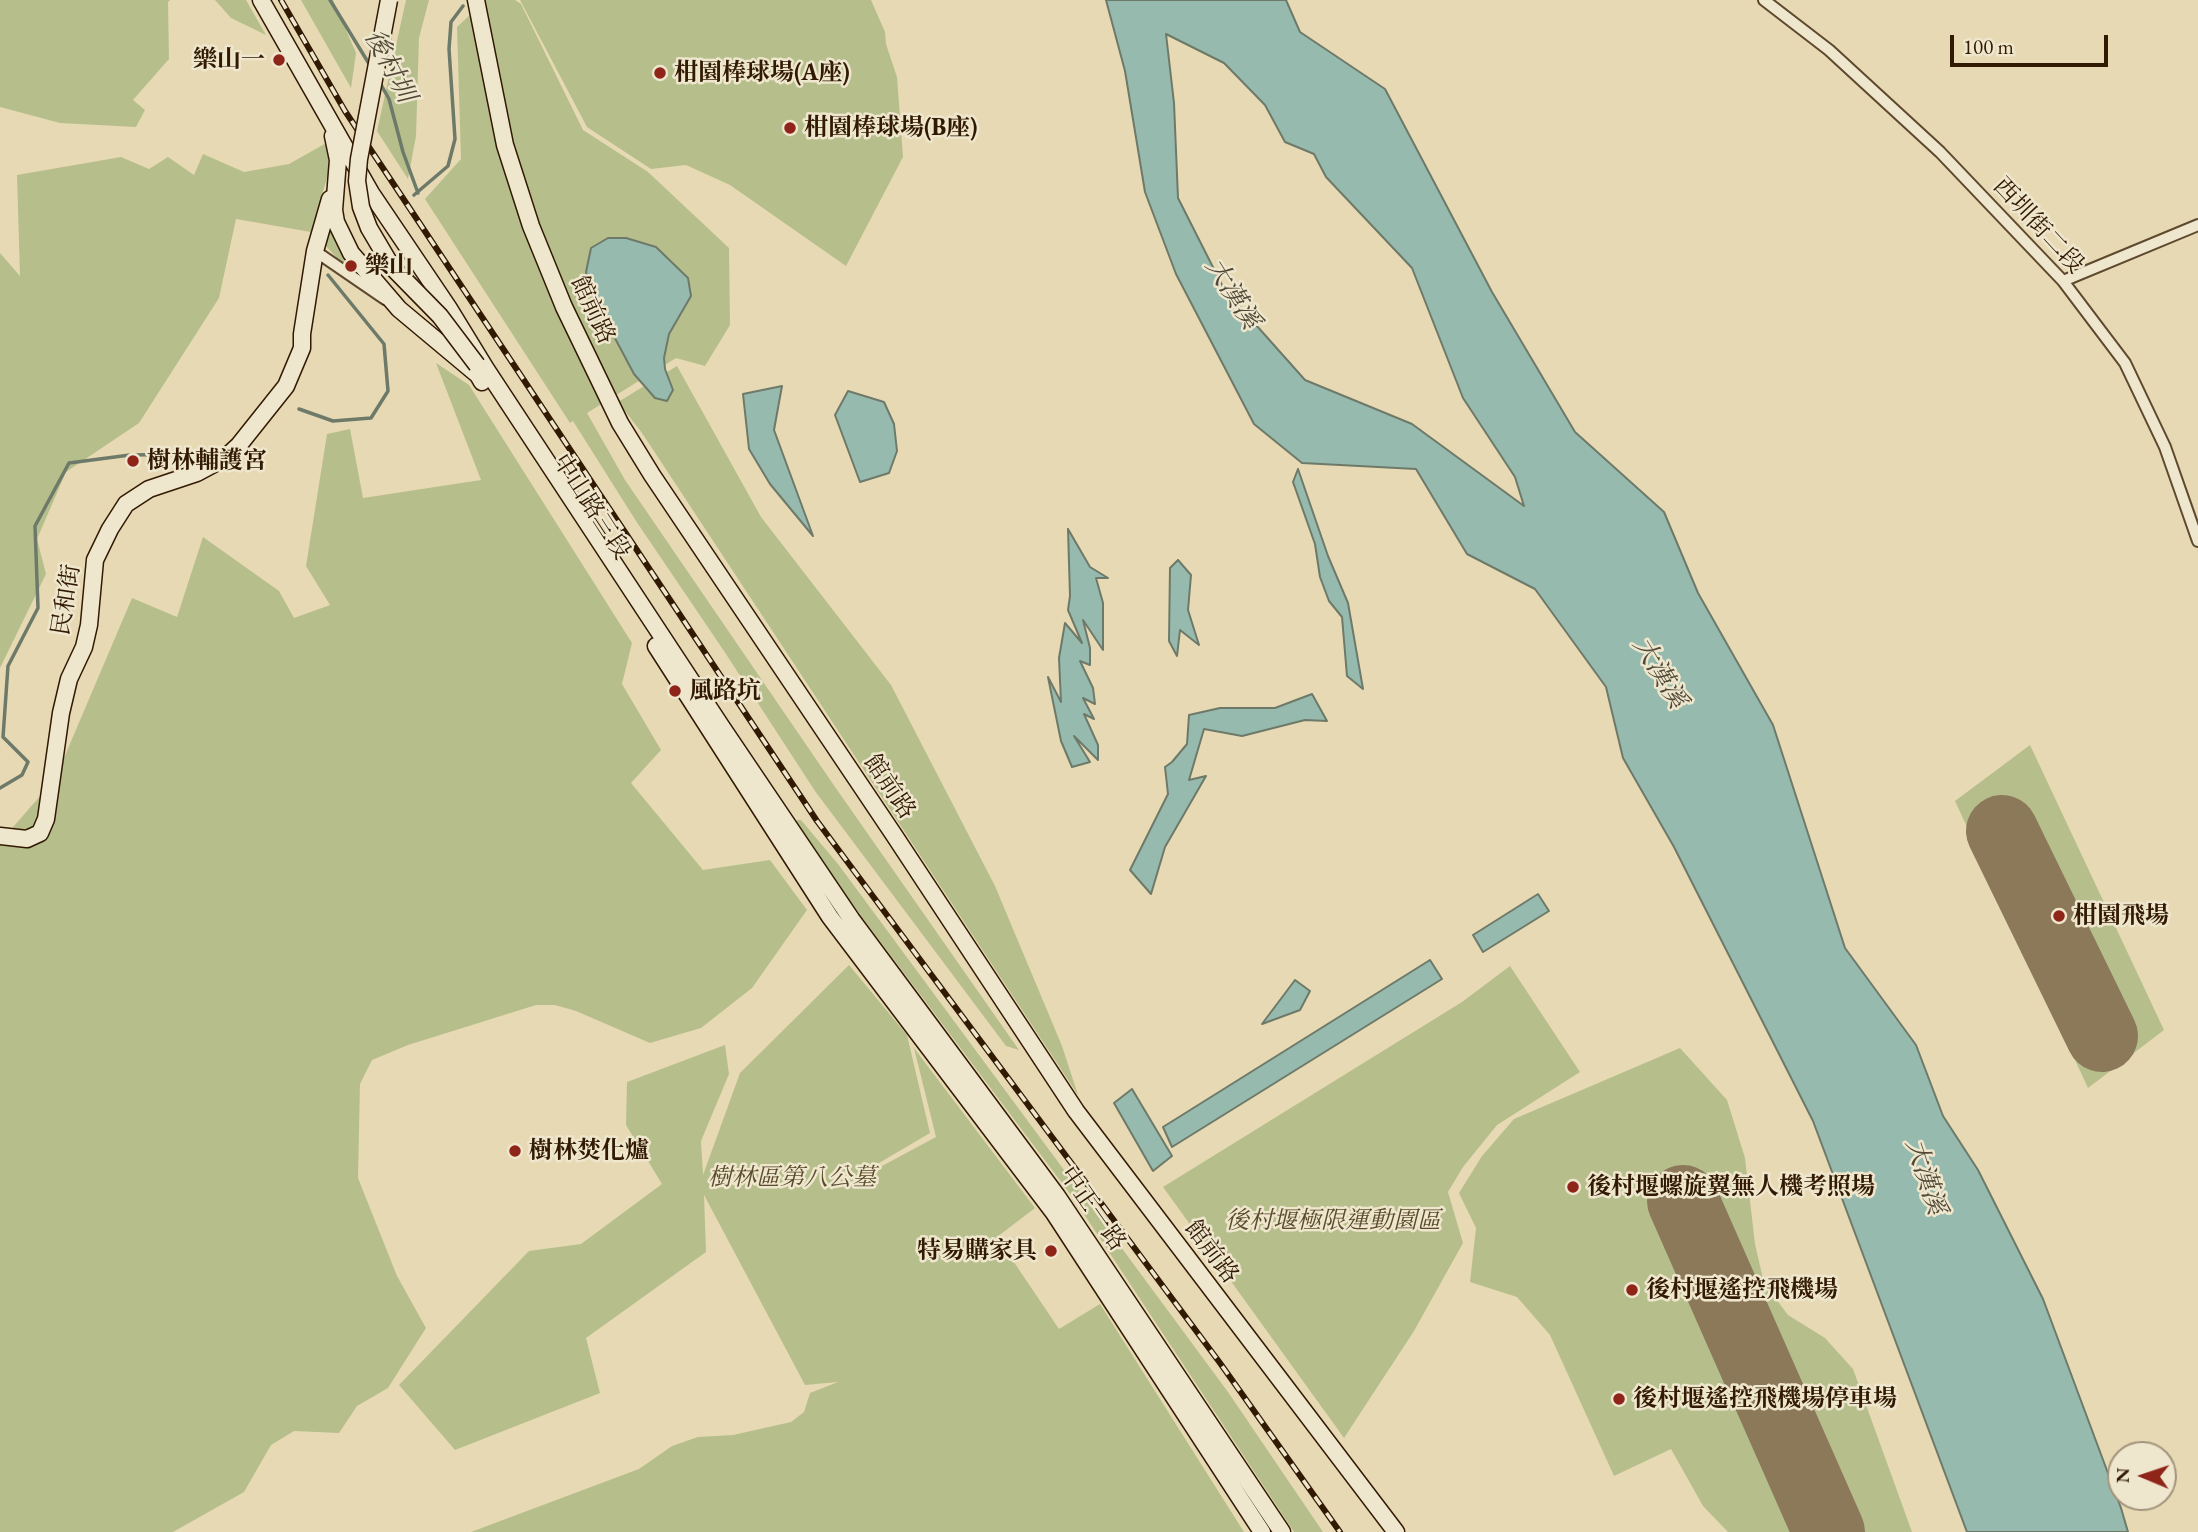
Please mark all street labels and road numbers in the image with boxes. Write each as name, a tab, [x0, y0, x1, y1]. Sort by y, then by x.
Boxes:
street label: 西圳街二段	[1987, 172, 2089, 280]
street label: 館前路	[564, 271, 620, 349]
street label: 中山路三段	[546, 449, 636, 565]
street label: 民和街	[47, 562, 87, 638]
street label: 館前路	[857, 749, 921, 825]
street label: 中正一路	[1053, 1161, 1131, 1257]
street label: 館前路	[1178, 1215, 1244, 1289]

